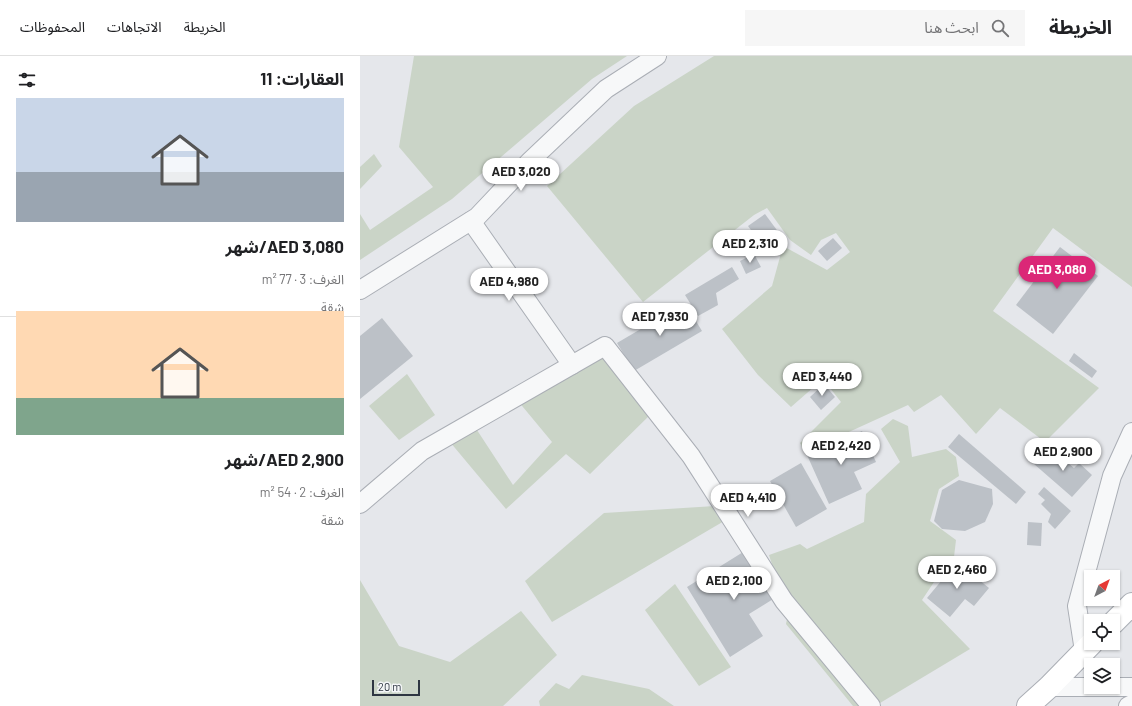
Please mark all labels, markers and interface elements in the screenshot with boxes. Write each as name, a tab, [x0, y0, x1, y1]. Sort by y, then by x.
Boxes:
search box	[745, 10, 1025, 46]
text: الخريطة	[1049, 15, 1112, 38]
icon: search	[989, 17, 1011, 39]
text: المحفوظات	[20, 18, 85, 35]
text: الاتجاهات	[107, 18, 162, 35]
text: الخريطة	[184, 18, 226, 35]
text: ابحث هنا	[924, 18, 979, 36]
text: العقارات: 11	[260, 68, 344, 88]
icon: filters	[16, 69, 38, 91]
icon: home	[144, 124, 216, 196]
pin: AED 3,020	[475, 158, 567, 192]
text: AED 3,020	[491, 163, 551, 179]
pin: AED 2,310	[704, 230, 796, 264]
text: AED 2,310	[722, 235, 778, 251]
text: AED 3,080/شهر	[225, 236, 344, 256]
pin: AED 3,080	[1011, 256, 1103, 290]
text: AED 3,080	[1028, 261, 1086, 277]
pin: AED 4,980	[463, 268, 555, 302]
text: الغرف: 3 · 77 m²	[262, 271, 344, 287]
text: AED 4,980	[479, 273, 539, 289]
text: شقة	[321, 299, 344, 315]
pin: AED 7,930	[614, 303, 706, 337]
text: AED 7,930	[631, 308, 689, 324]
icon: home	[144, 337, 216, 409]
pin: AED 3,440	[776, 363, 868, 397]
text: AED 3,440	[792, 368, 852, 384]
pin: AED 2,420	[795, 432, 887, 466]
text: AED 2,420	[811, 437, 871, 453]
pin: AED 2,900	[1017, 438, 1109, 472]
text: AED 2,900	[1033, 443, 1093, 459]
text: AED 2,900/شهر	[225, 449, 344, 469]
text: الغرف: 2 · 54 m²	[260, 484, 344, 500]
pin: AED 4,410	[702, 484, 794, 518]
text: AED 4,410	[720, 489, 776, 505]
text: شقة	[321, 512, 344, 528]
pin: AED 2,460	[911, 556, 1003, 590]
text: AED 2,460	[927, 561, 987, 577]
pin: AED 2,100	[688, 567, 780, 601]
north arrow	[1084, 570, 1120, 606]
map controls	[1084, 570, 1120, 694]
text: AED 2,100	[705, 572, 763, 588]
button: locate	[1084, 614, 1120, 650]
button: layers	[1084, 658, 1120, 694]
scale bar	[372, 678, 420, 697]
text: 20 m	[378, 680, 401, 693]

